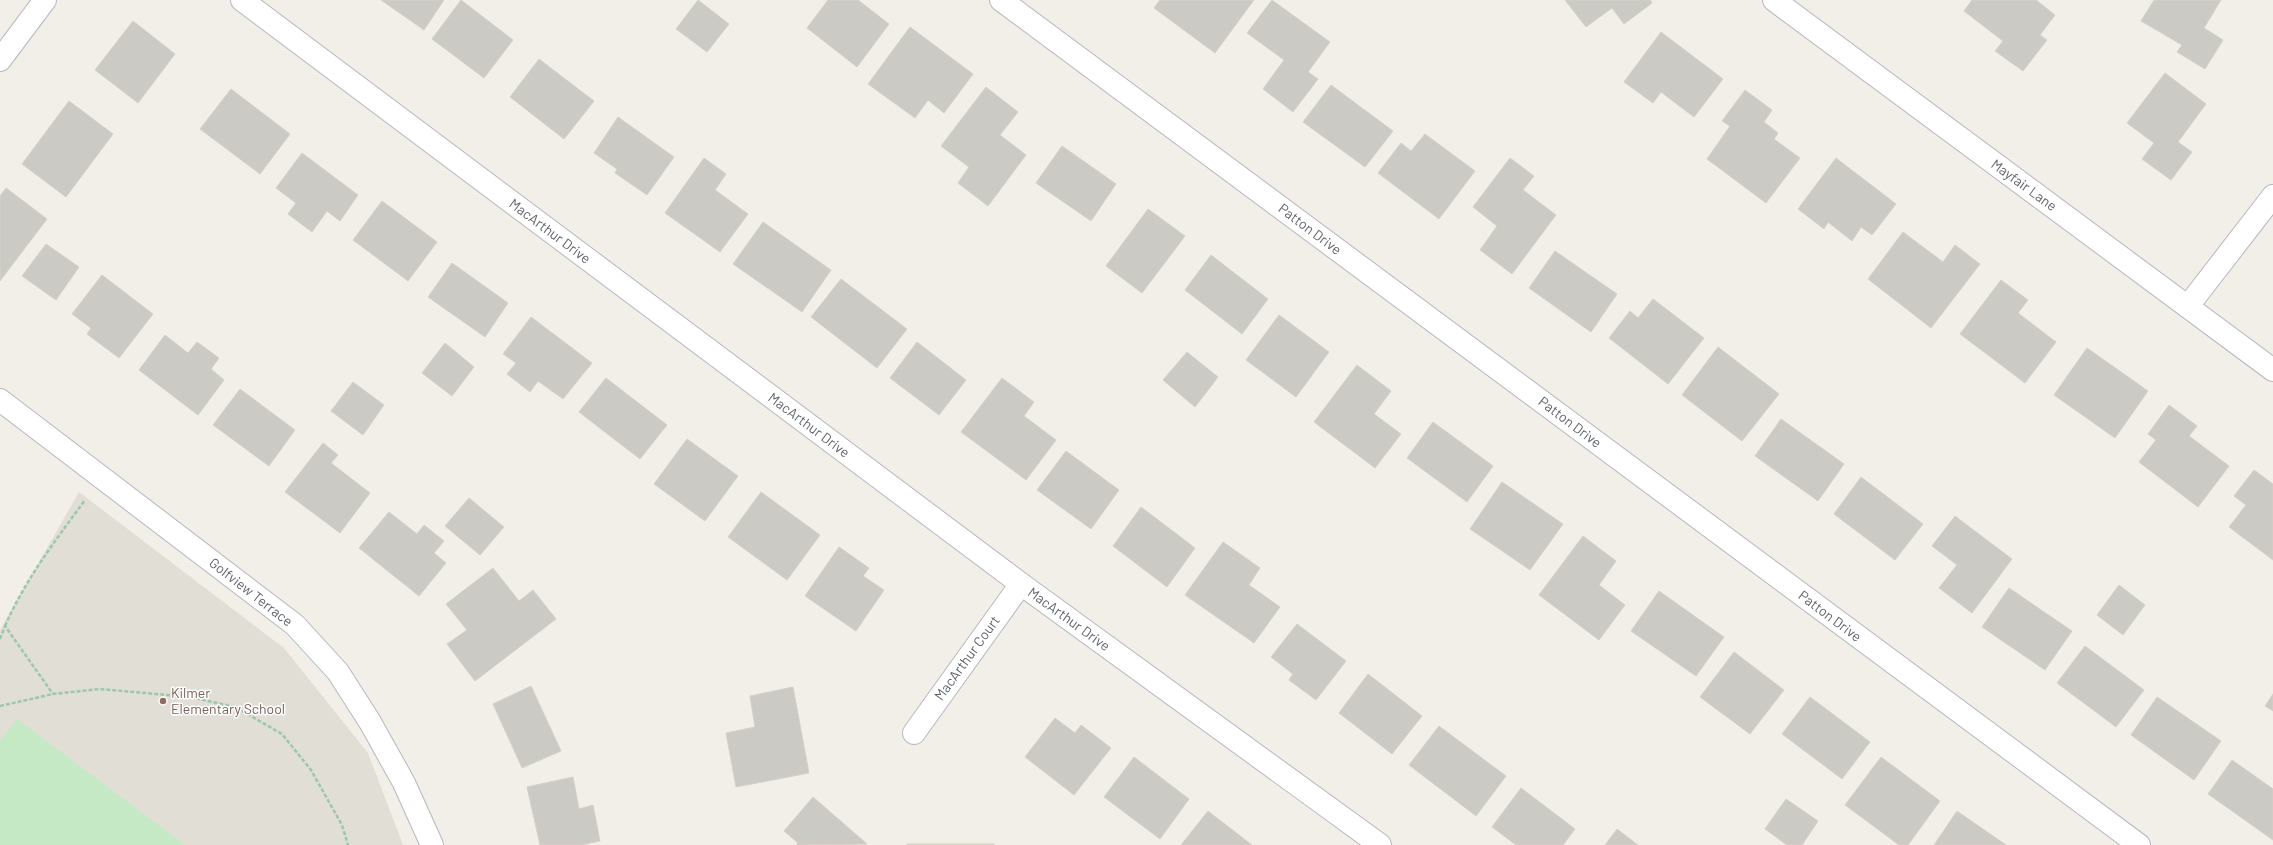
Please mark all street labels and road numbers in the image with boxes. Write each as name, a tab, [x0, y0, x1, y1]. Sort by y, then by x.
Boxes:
street label: Mayfair Lane	[1988, 155, 2060, 214]
street label: MacArthur Drive	[506, 194, 594, 267]
street label: Patton Drive	[1275, 199, 1345, 258]
street label: MacArthur Drive	[765, 388, 853, 461]
street label: Patton Drive	[1535, 392, 1605, 451]
street label: Golfview Terrace	[206, 554, 296, 629]
street label: MacArthur Drive	[1025, 583, 1114, 654]
street label: Patton Drive	[1795, 586, 1865, 645]
street label: MacArthur Court	[930, 612, 1003, 703]

